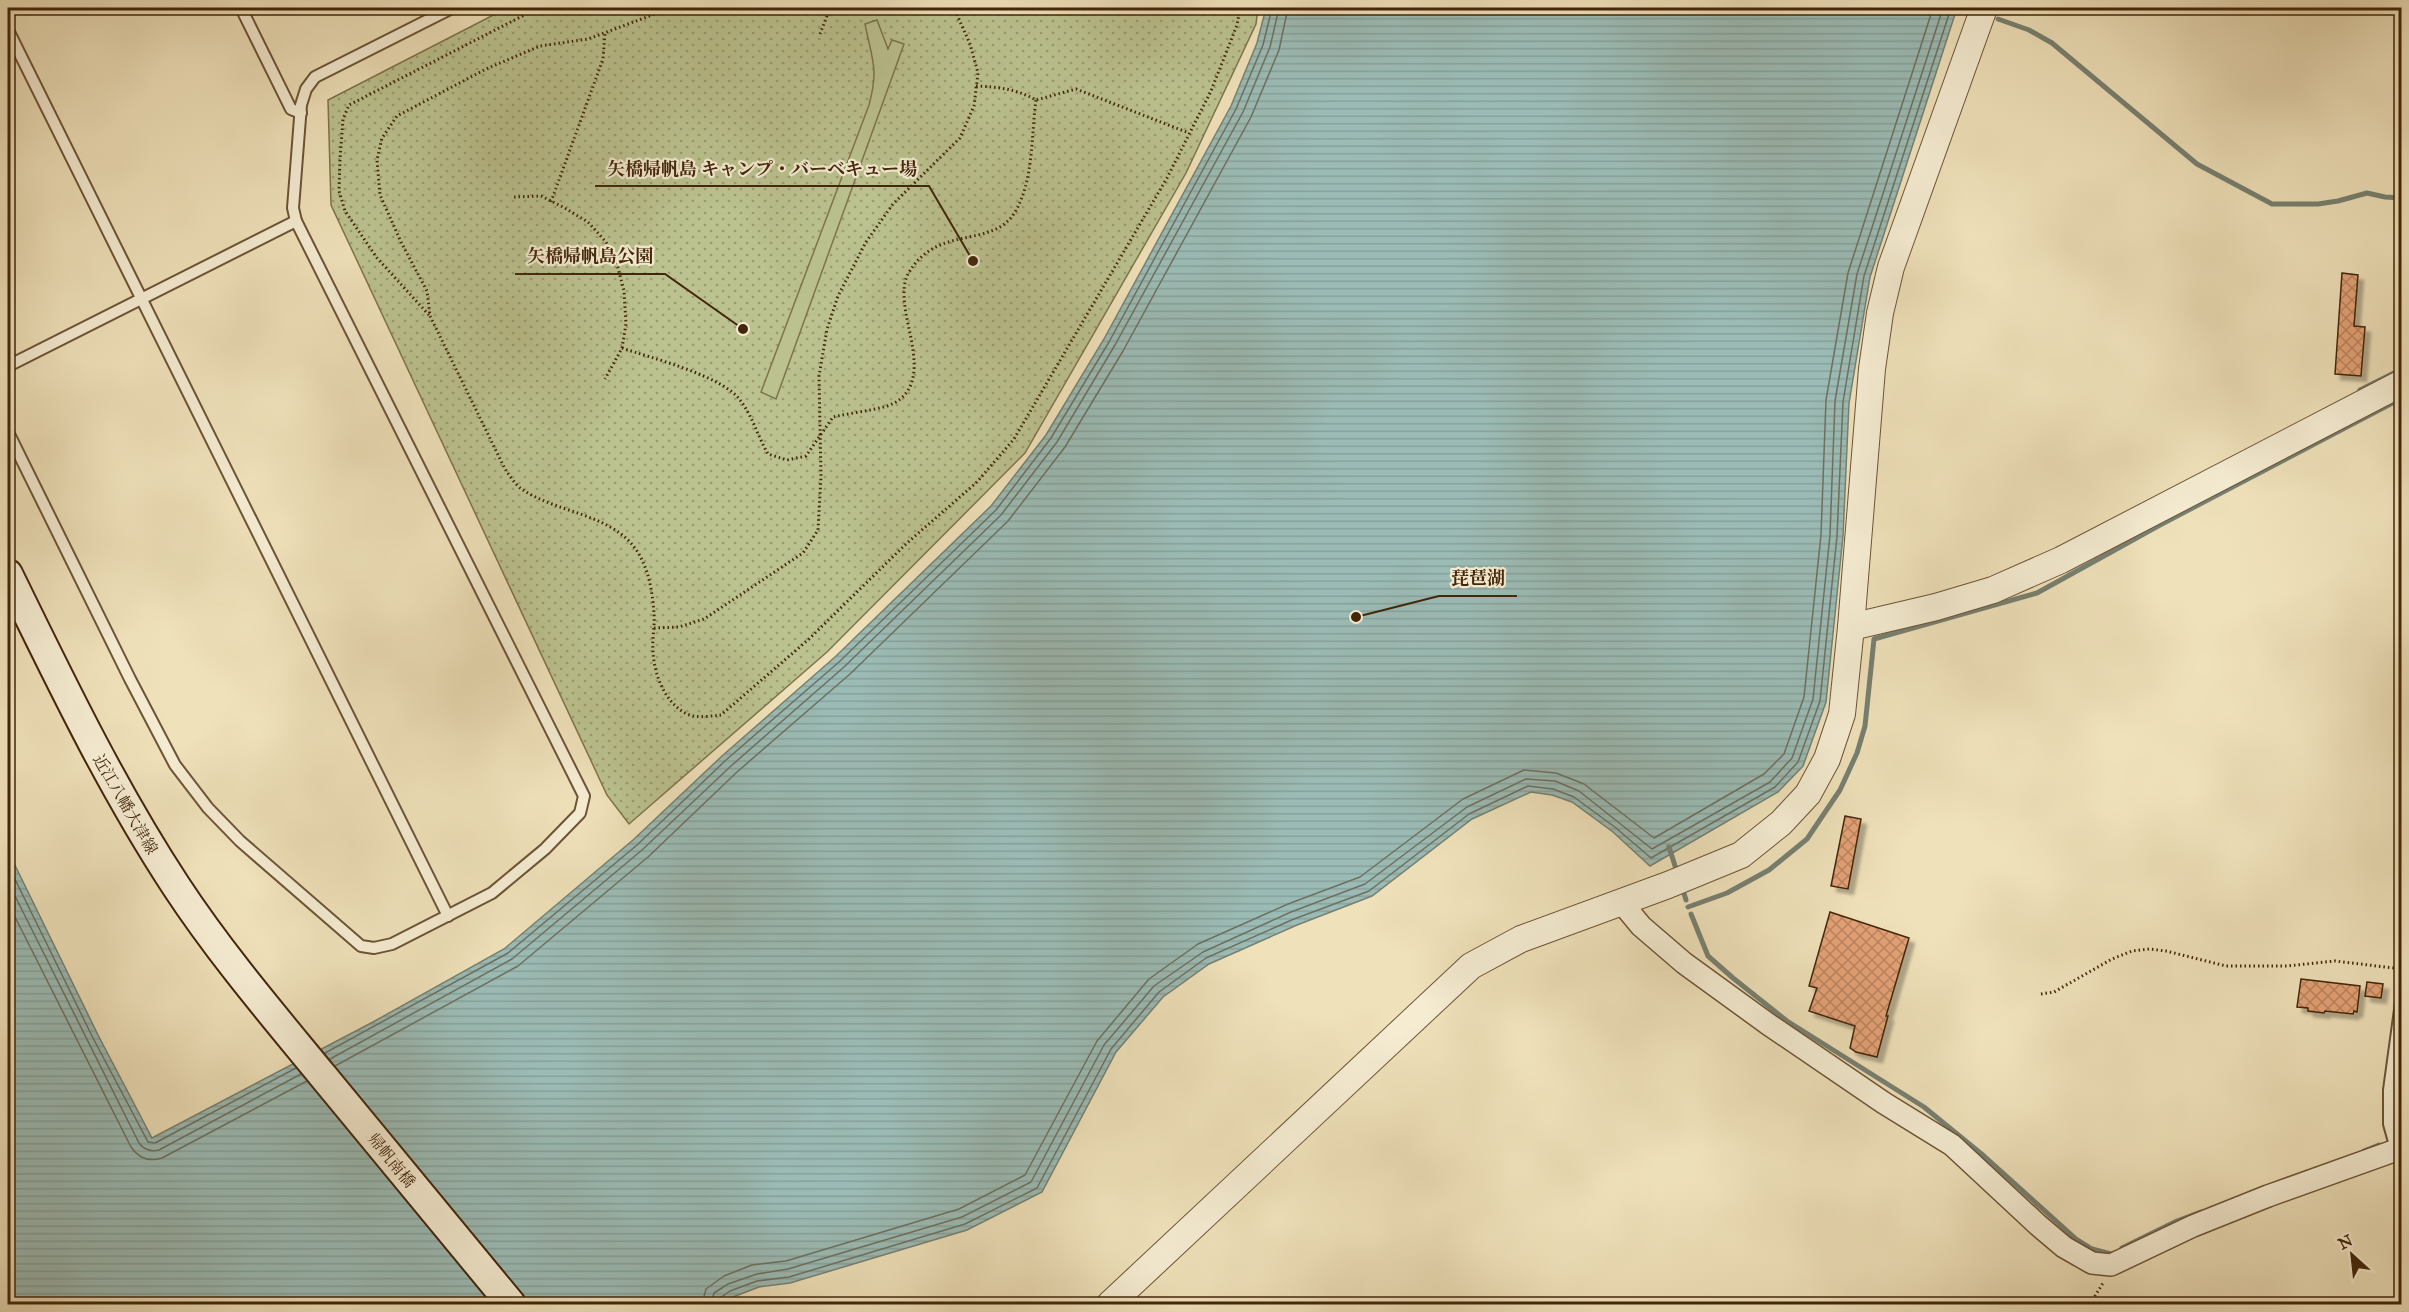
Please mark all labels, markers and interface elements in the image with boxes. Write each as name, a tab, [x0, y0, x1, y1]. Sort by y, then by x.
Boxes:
callout: 矢橋帰帆島 キャンプ・バーベキュー場	[595, 150, 929, 186]
text: 矢橋帰帆島 キャンプ・バーベキュー場	[607, 158, 917, 180]
callout: 矢橋帰帆島公園	[515, 238, 665, 274]
text: 矢橋帰帆島公園	[527, 245, 653, 267]
callout: 琵琶湖	[1439, 560, 1517, 596]
text: 琵琶湖	[1451, 567, 1505, 589]
street label: 近江八幡大津線	[89, 751, 162, 858]
street label: 帰帆南橋	[364, 1129, 419, 1191]
north arrow	[2322, 1225, 2382, 1285]
text: N	[2335, 1230, 2356, 1254]

